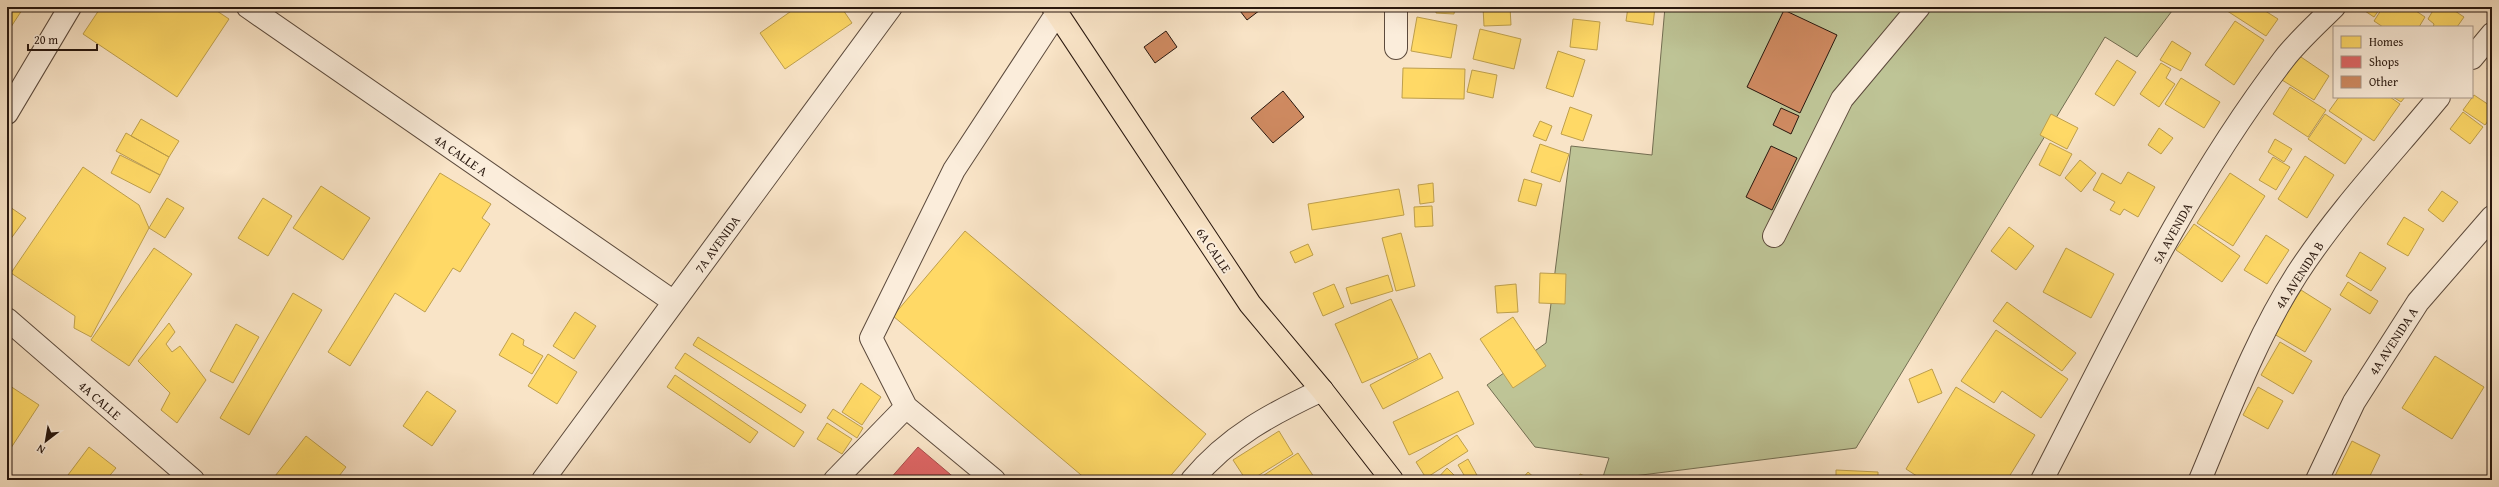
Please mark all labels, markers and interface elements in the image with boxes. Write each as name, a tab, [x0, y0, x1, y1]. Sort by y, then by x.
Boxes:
scale bar	[28, 26, 97, 52]
legend	[2333, 26, 2473, 98]
text: 20 m	[34, 31, 58, 48]
text: Homes	[2369, 33, 2404, 50]
text: Shops	[2369, 53, 2399, 70]
text: Other	[2369, 73, 2398, 90]
street label: 4A CALLE A	[430, 130, 491, 181]
street label: 5A AVENIDA	[2148, 199, 2197, 267]
street label: 7A AVENIDA	[690, 212, 745, 277]
street label: 6A CALLE	[1191, 224, 1236, 277]
street label: 4A AVENIDA B	[2270, 238, 2328, 313]
street label: 4A AVENIDA A	[2364, 303, 2423, 379]
street label: 4A CALLE	[74, 377, 125, 424]
north arrow	[26, 421, 66, 461]
text: N	[33, 440, 48, 458]

